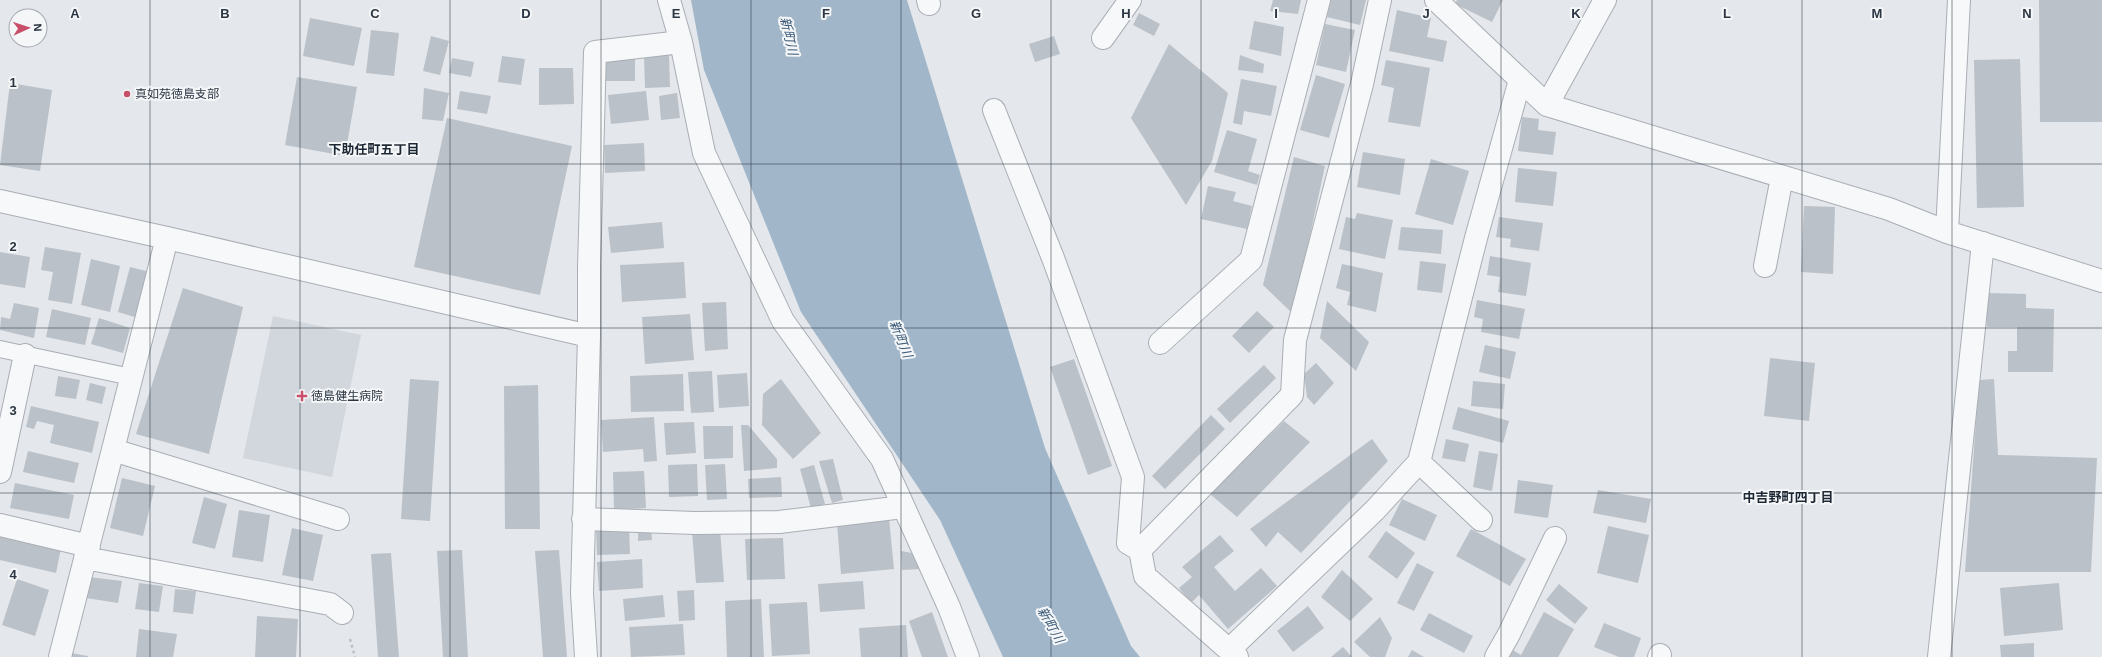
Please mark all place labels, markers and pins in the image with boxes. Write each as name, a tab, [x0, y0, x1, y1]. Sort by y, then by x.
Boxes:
place label: 真如苑徳島支部	[135, 87, 219, 101]
marker: 真如苑徳島支部	[122, 89, 132, 99]
place label: 徳島健生病院	[311, 389, 383, 403]
marker: 徳島健生病院	[296, 390, 308, 402]

